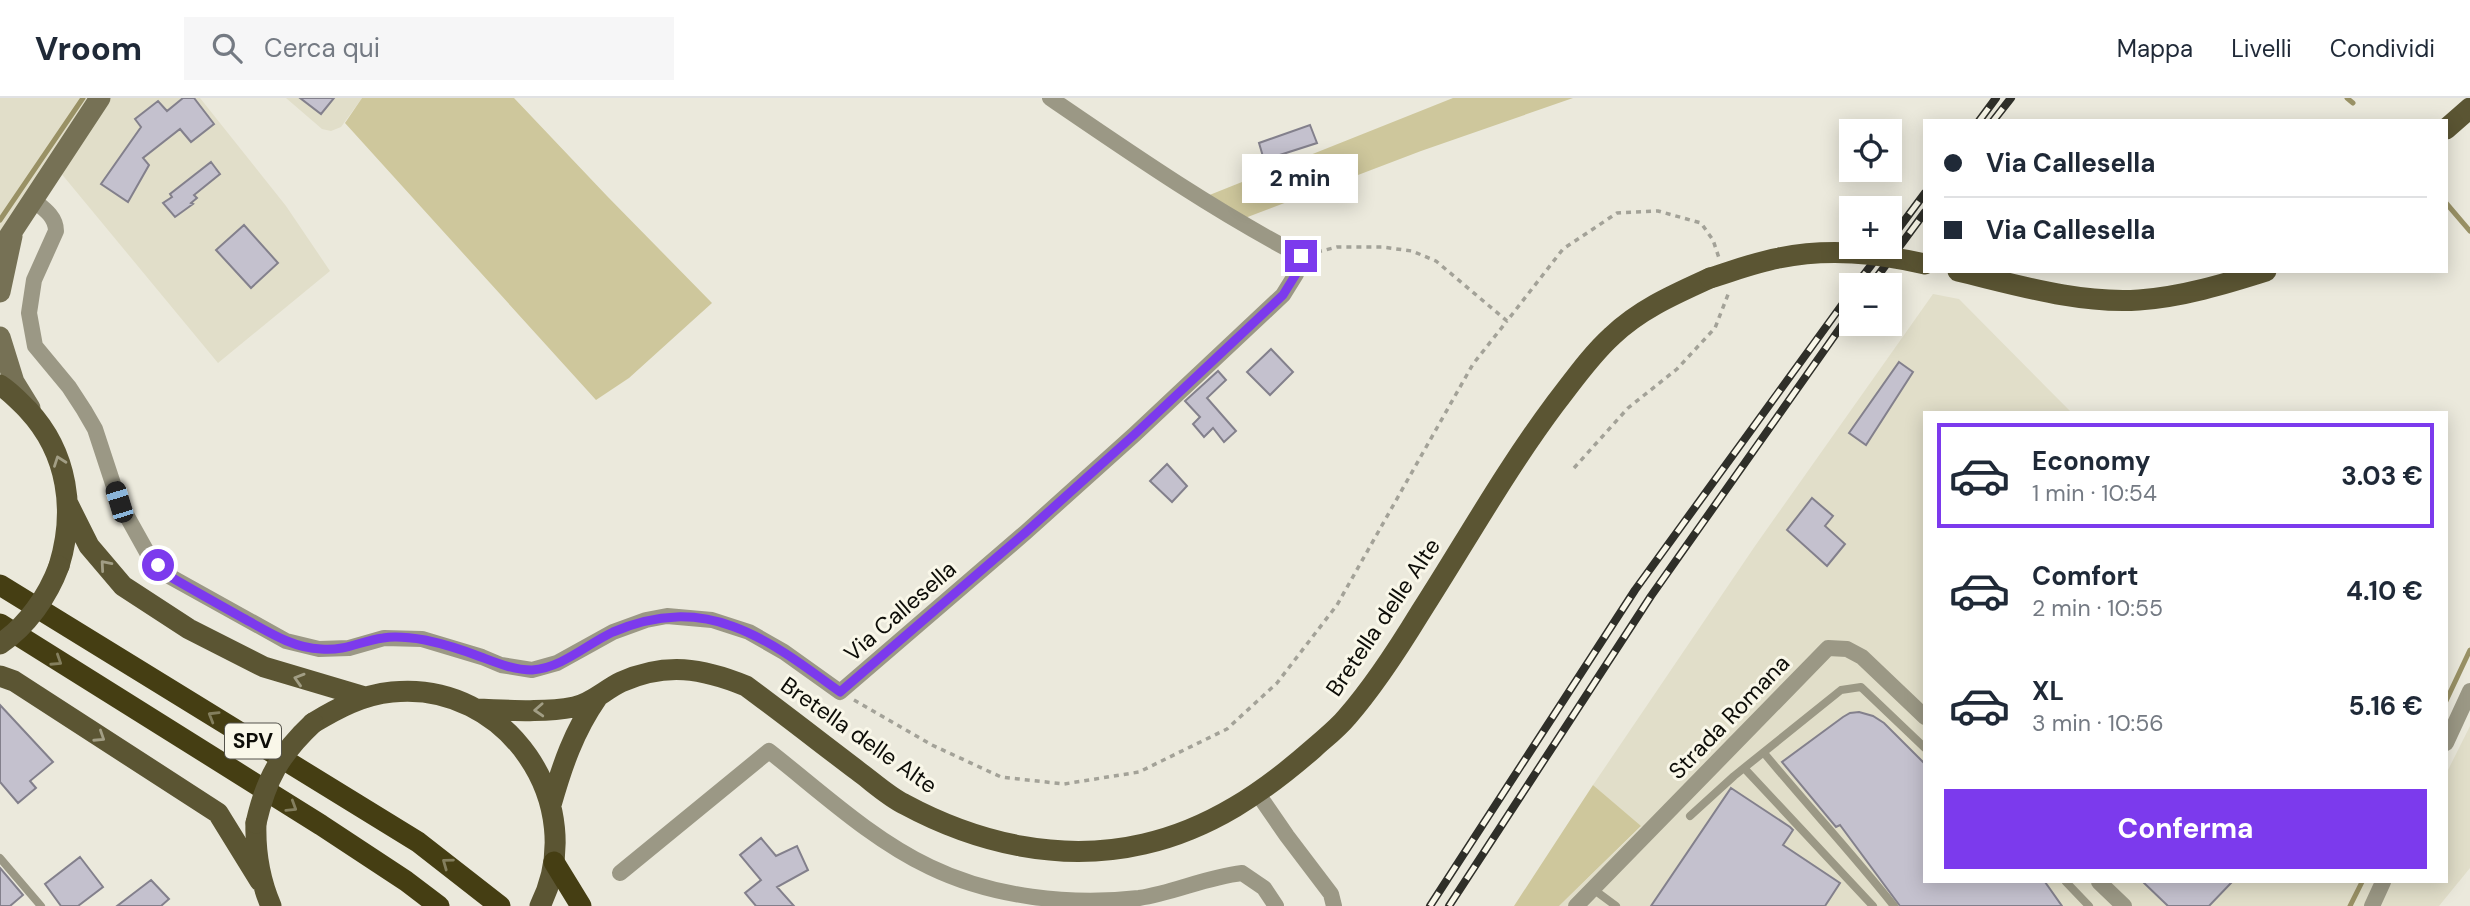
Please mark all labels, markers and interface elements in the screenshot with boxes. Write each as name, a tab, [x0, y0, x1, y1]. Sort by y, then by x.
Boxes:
search box	[184, 17, 674, 80]
text: Vroom	[35, 27, 142, 70]
icon: search	[208, 29, 246, 67]
text: Cerca qui	[264, 31, 380, 65]
text: Mappa	[2117, 33, 2193, 64]
text: Livelli	[2231, 33, 2292, 64]
text: Condividi	[2330, 33, 2435, 64]
map controls	[1839, 119, 1902, 336]
button: locate	[1839, 119, 1902, 182]
text: Via Callesella	[1986, 146, 2155, 180]
callout: 2 min	[1243, 155, 1359, 204]
text: 2 min	[1270, 163, 1330, 193]
button: +	[1839, 196, 1902, 259]
text: Via Callesella	[1986, 213, 2155, 247]
route end	[1285, 240, 1317, 272]
button: −	[1839, 273, 1902, 336]
icon: car	[1948, 444, 2011, 507]
text: Economy	[2032, 444, 2150, 478]
one-way arrow	[53, 455, 67, 467]
text: 3.03 €	[2341, 459, 2423, 493]
text: 1 min · 10:54	[2032, 478, 2157, 508]
car	[103, 479, 136, 525]
street label: Bretella delle Alte	[1319, 532, 1447, 702]
route start	[142, 549, 174, 581]
street label: Via Callesella	[838, 554, 962, 668]
icon: car	[1948, 559, 2011, 622]
text: Comfort	[2032, 559, 2138, 593]
one-way arrow	[101, 560, 113, 573]
text: 4.10 €	[2346, 574, 2423, 608]
text: 2 min · 10:55	[2032, 593, 2163, 623]
street label: Strada Romana	[1662, 648, 1796, 786]
one-way arrow	[50, 652, 63, 665]
street label: Bretella delle Alte	[775, 670, 943, 800]
one-way arrow	[293, 672, 305, 687]
icon: car	[1948, 674, 2011, 737]
text: XL	[2032, 674, 2064, 708]
text: 5.16 €	[2349, 689, 2423, 723]
one-way arrow	[534, 702, 545, 717]
text: 3 min · 10:56	[2032, 708, 2164, 738]
one-way arrow	[207, 712, 220, 725]
road number: SPV	[225, 724, 281, 758]
one-way arrow	[92, 728, 105, 741]
button: Conferma	[1944, 789, 2427, 869]
one-way arrow	[284, 799, 297, 812]
one-way arrow	[442, 859, 455, 871]

